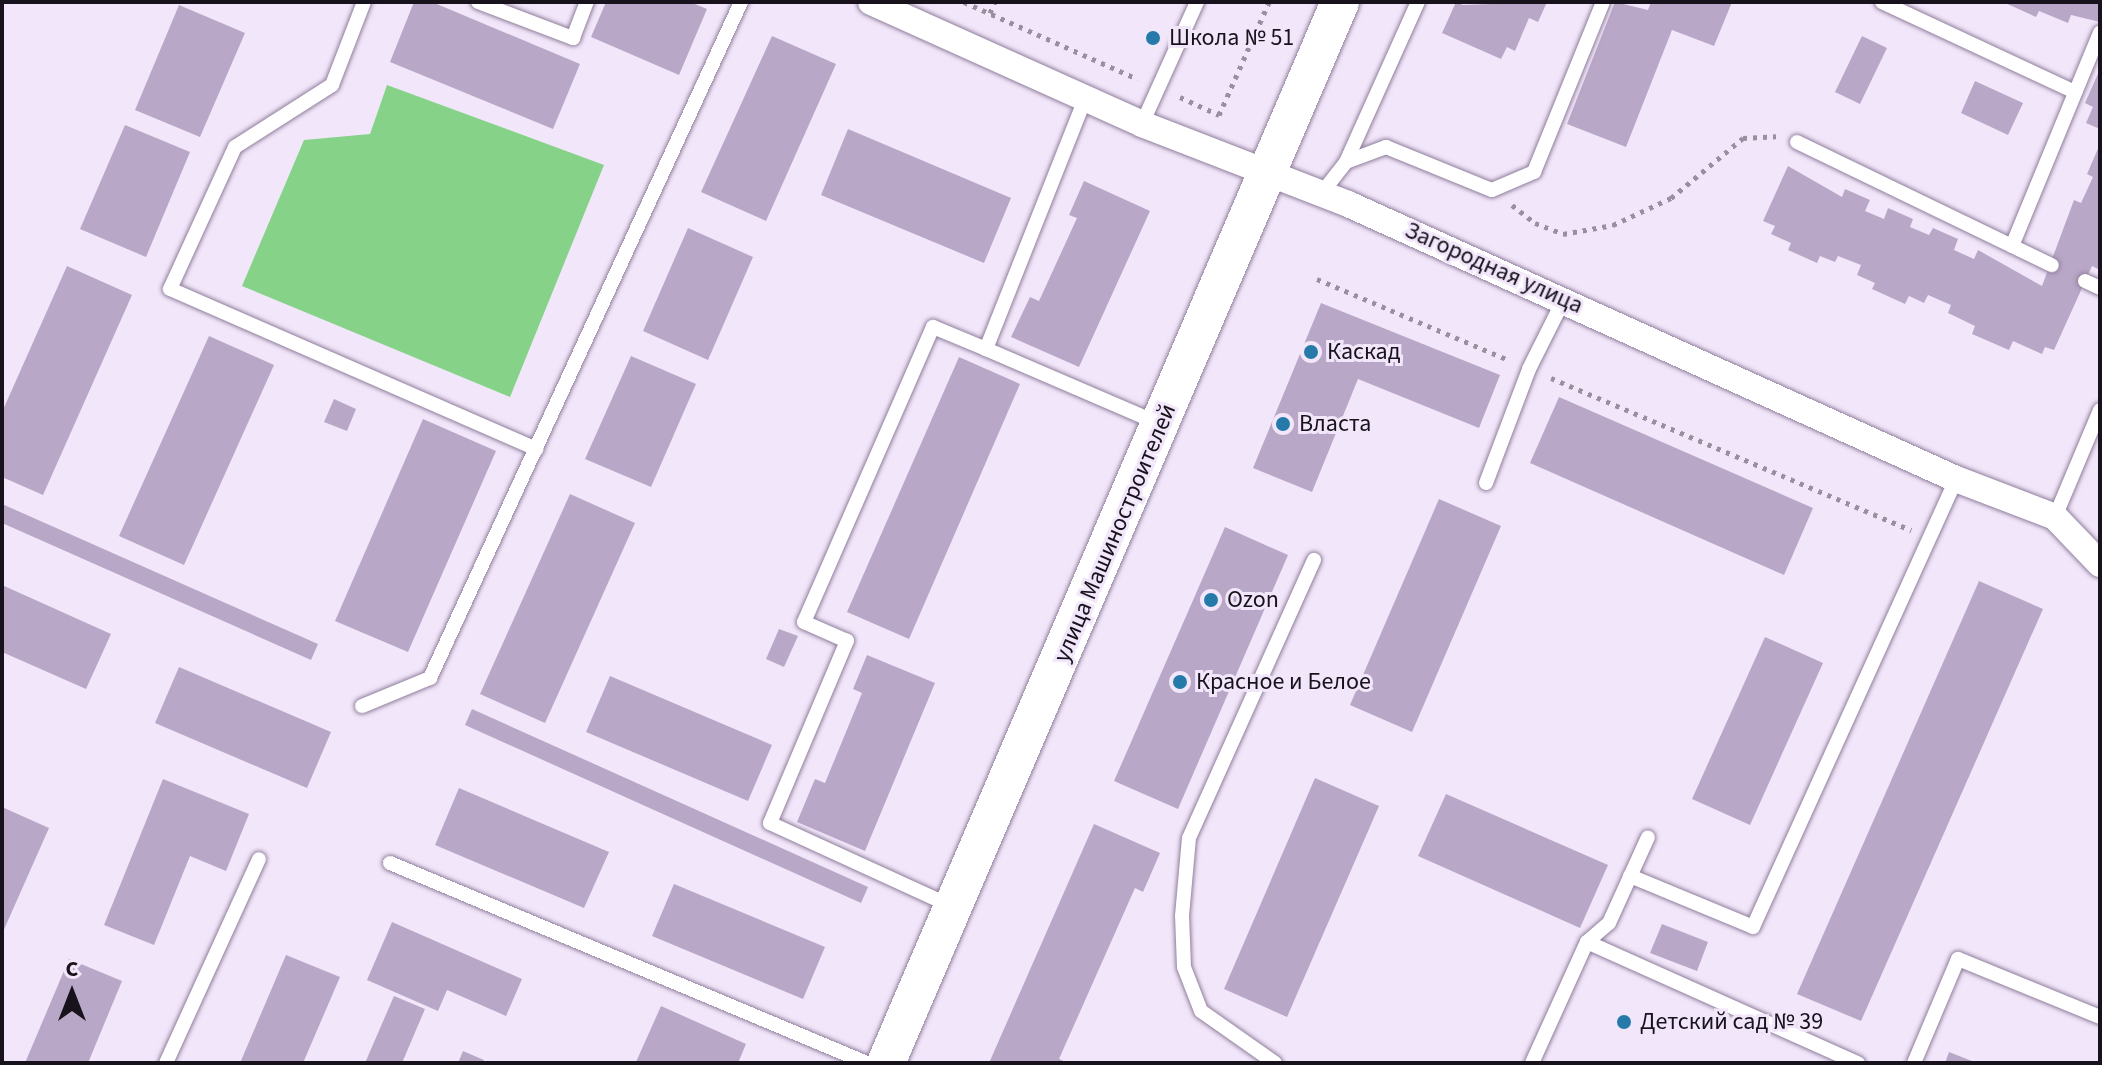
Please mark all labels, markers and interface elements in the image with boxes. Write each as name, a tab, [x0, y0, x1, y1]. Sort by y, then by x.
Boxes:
place label: Школа № 51	[1169, 24, 1294, 52]
marker: Школа № 51	[1144, 29, 1162, 47]
street label: Загородная улица	[1400, 216, 1588, 320]
place label: Каскад	[1327, 338, 1400, 366]
marker: Каскад	[1302, 343, 1320, 361]
street label: улица Машиностроителей	[1047, 400, 1183, 666]
place label: Власта	[1299, 410, 1371, 438]
marker: Власта	[1274, 415, 1292, 433]
place label: Ozon	[1227, 586, 1279, 614]
marker: Ozon	[1202, 591, 1220, 609]
place label: Красное и Белое	[1196, 668, 1371, 696]
marker: Красное и Белое	[1171, 673, 1189, 691]
north arrow	[32, 953, 112, 1033]
text: С	[66, 953, 78, 985]
place label: Детский сад № 39	[1640, 1008, 1823, 1036]
marker: Детский сад № 39	[1615, 1013, 1633, 1031]

